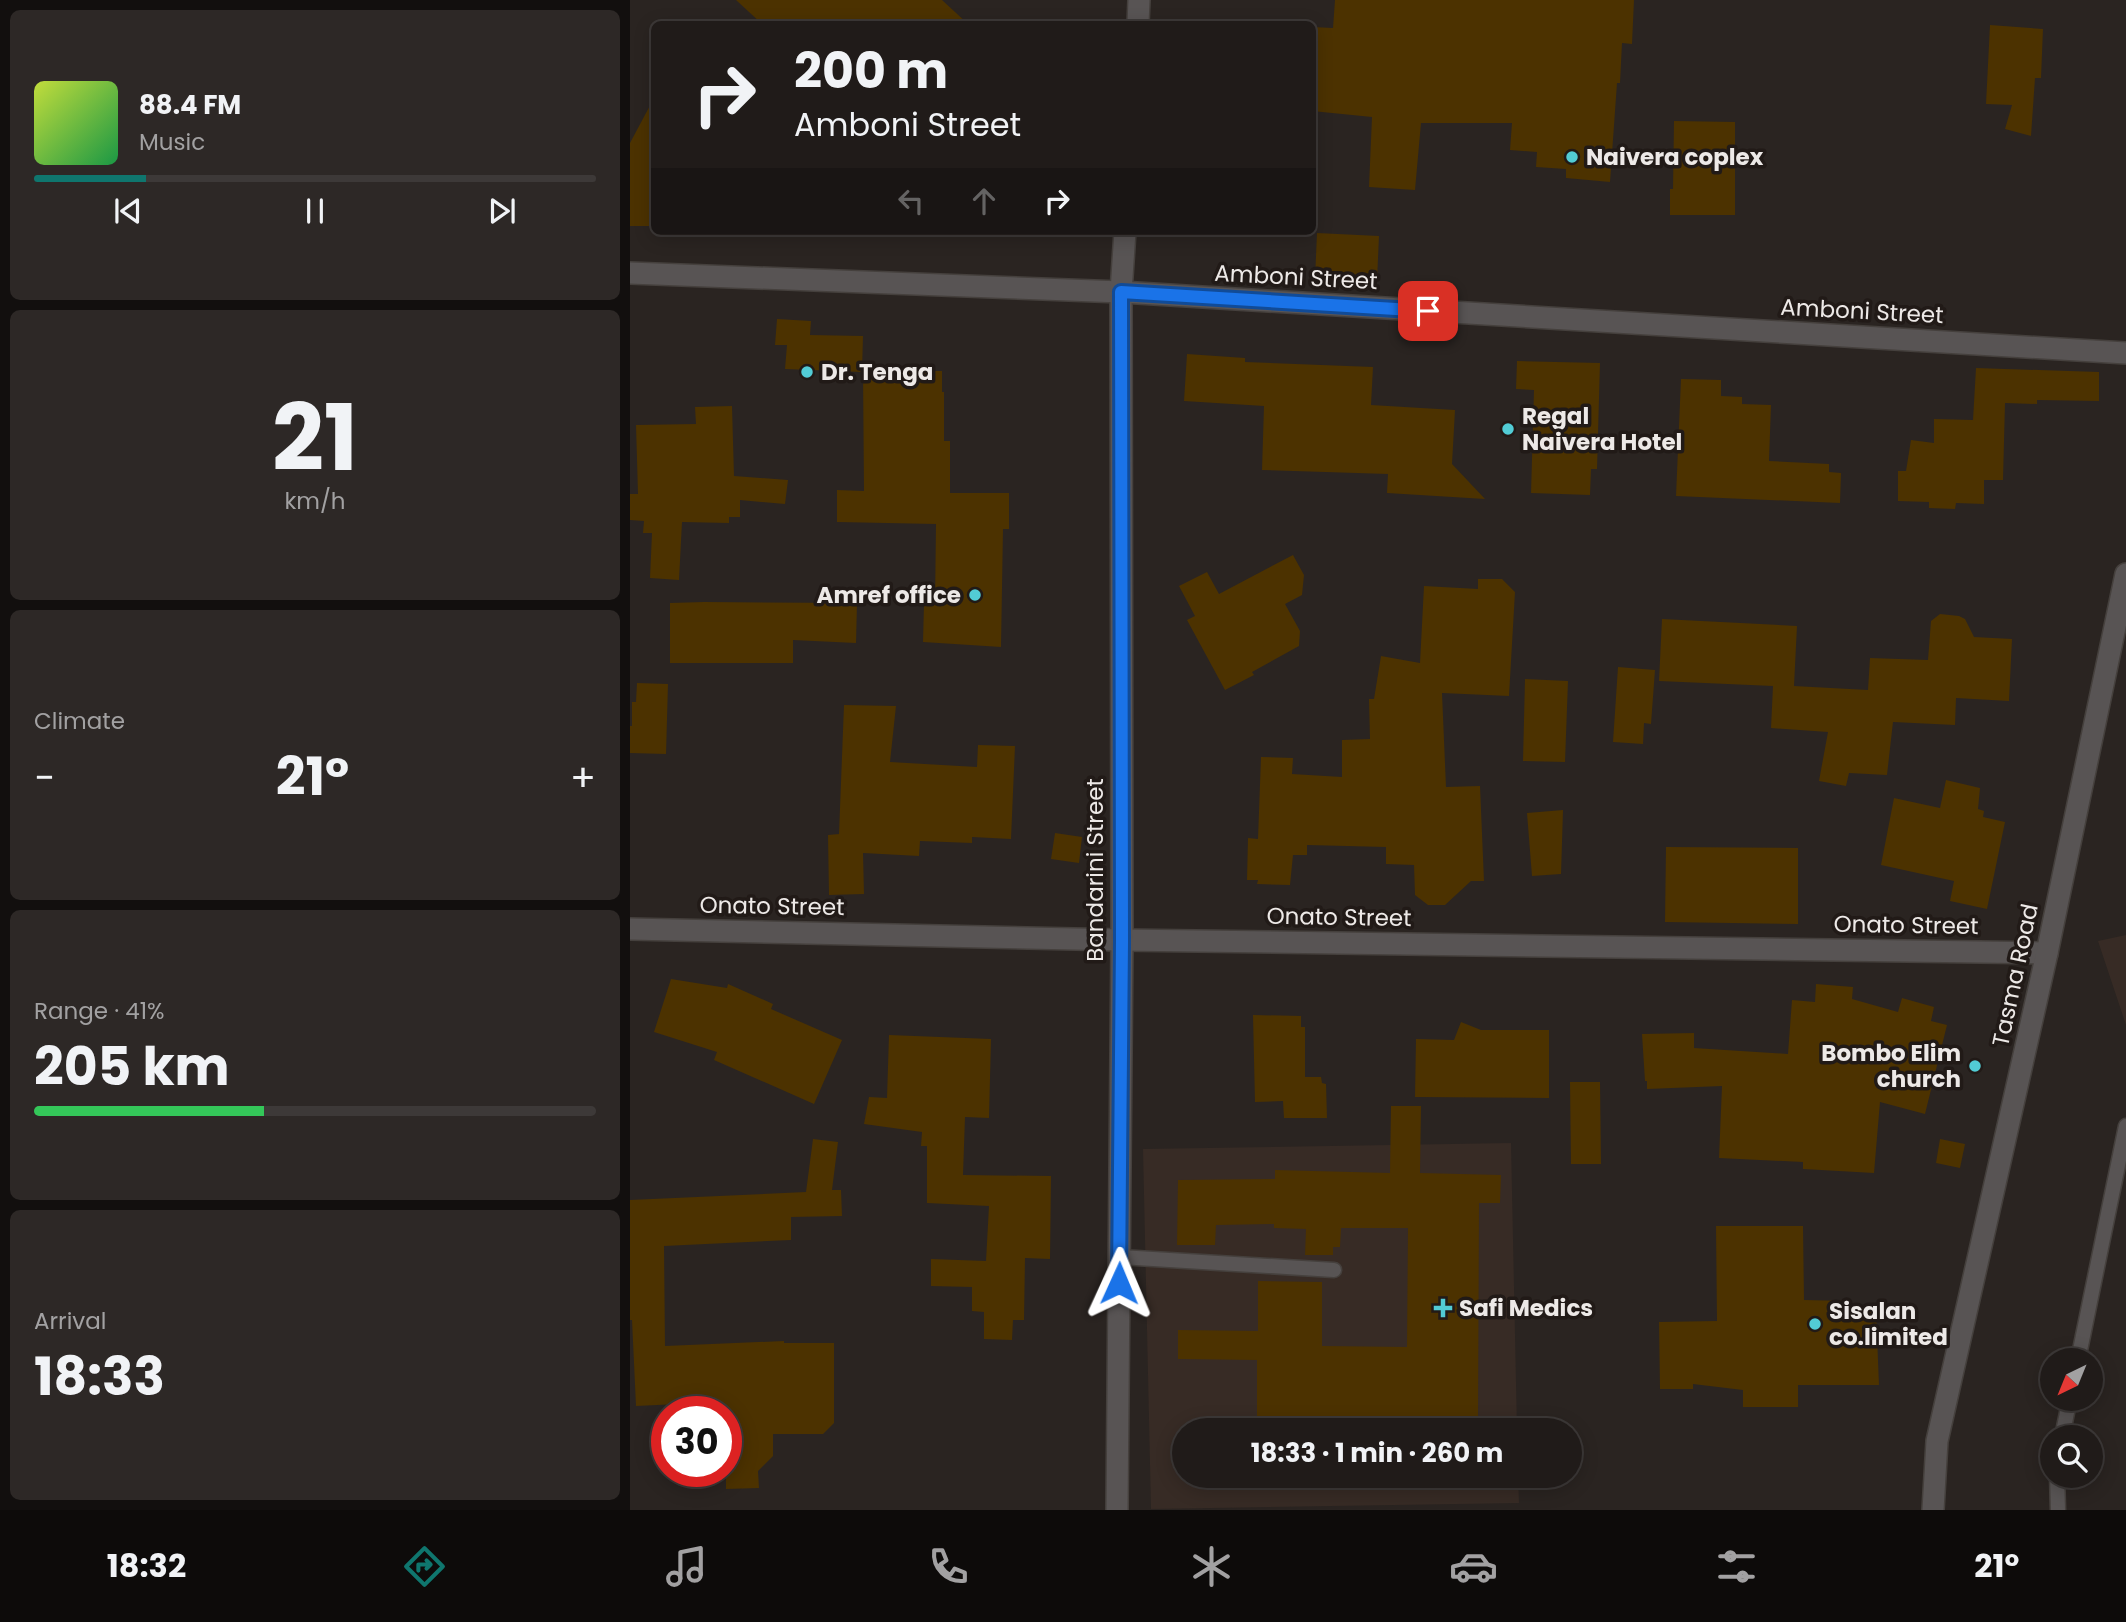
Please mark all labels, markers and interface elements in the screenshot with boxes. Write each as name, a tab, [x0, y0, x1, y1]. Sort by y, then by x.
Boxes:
text: 200 m	[794, 37, 948, 105]
icon: right	[679, 49, 770, 140]
text: 88.4 FM	[139, 87, 241, 123]
text: Amboni Street	[794, 102, 1021, 147]
text: Music	[139, 126, 205, 158]
place label: Naivera coplex	[1586, 141, 1764, 173]
marker: Naivera coplex	[1564, 149, 1580, 165]
icon: left	[892, 182, 930, 220]
icon: ahead	[965, 182, 1003, 220]
icon: right	[1038, 182, 1076, 220]
icon: previous	[109, 192, 147, 230]
icon: pause	[296, 192, 334, 230]
icon: next	[483, 192, 521, 230]
street label: Amboni Street	[1214, 257, 1378, 297]
pin	[1398, 281, 1458, 341]
street label: Amboni Street	[1780, 291, 1944, 331]
icon: arrive	[1409, 292, 1447, 330]
place label: Dr. Tenga	[821, 356, 933, 388]
marker: Dr. Tenga	[799, 364, 815, 380]
text: 21	[272, 374, 358, 502]
place label: Regal Naivera Hotel	[1522, 400, 1682, 458]
marker: Regal Naivera Hotel	[1500, 421, 1516, 437]
text: km/h	[284, 485, 346, 517]
place label: Amref office	[816, 579, 961, 611]
marker: Amref office	[967, 587, 983, 603]
text: Climate	[34, 705, 125, 737]
text: 21°	[276, 740, 349, 813]
text: −	[34, 751, 55, 804]
text: +	[570, 751, 596, 804]
street label: Bandarini Street	[1079, 778, 1111, 962]
street label: Onato Street	[699, 889, 845, 923]
street label: Onato Street	[1266, 900, 1412, 934]
street label: Tasma Road	[1984, 901, 2046, 1049]
street label: Onato Street	[1833, 908, 1979, 942]
text: Range · 41%	[34, 995, 165, 1027]
text: 205 km	[34, 1030, 230, 1103]
place label: Bombo Elim church	[1821, 1037, 1961, 1095]
marker: Bombo Elim church	[1967, 1058, 1983, 1074]
position arrow	[1082, 1246, 1156, 1320]
place label: Safi Medics	[1459, 1292, 1593, 1324]
place label: Sisalan co.limited	[1829, 1295, 1948, 1353]
marker: Safi Medics	[1433, 1298, 1453, 1318]
text: Arrival	[34, 1305, 106, 1337]
marker: Sisalan co.limited	[1807, 1316, 1823, 1332]
text: 18:33	[34, 1340, 165, 1413]
north arrow	[2040, 1348, 2104, 1410]
map controls	[2040, 1348, 2103, 1488]
speed limit sign: 30	[651, 1396, 742, 1487]
button: search	[2040, 1425, 2103, 1488]
text: 18:33 · 1 min · 260 m	[1251, 1435, 1503, 1471]
icon: directions	[400, 1542, 449, 1591]
icon: music	[662, 1542, 711, 1591]
icon: phone	[924, 1542, 973, 1591]
icon: climate	[1187, 1542, 1236, 1591]
icon: car	[1449, 1542, 1498, 1591]
icon: filters	[1712, 1542, 1761, 1591]
text: 18:32	[107, 1543, 186, 1588]
text: 21°	[1974, 1543, 2019, 1588]

